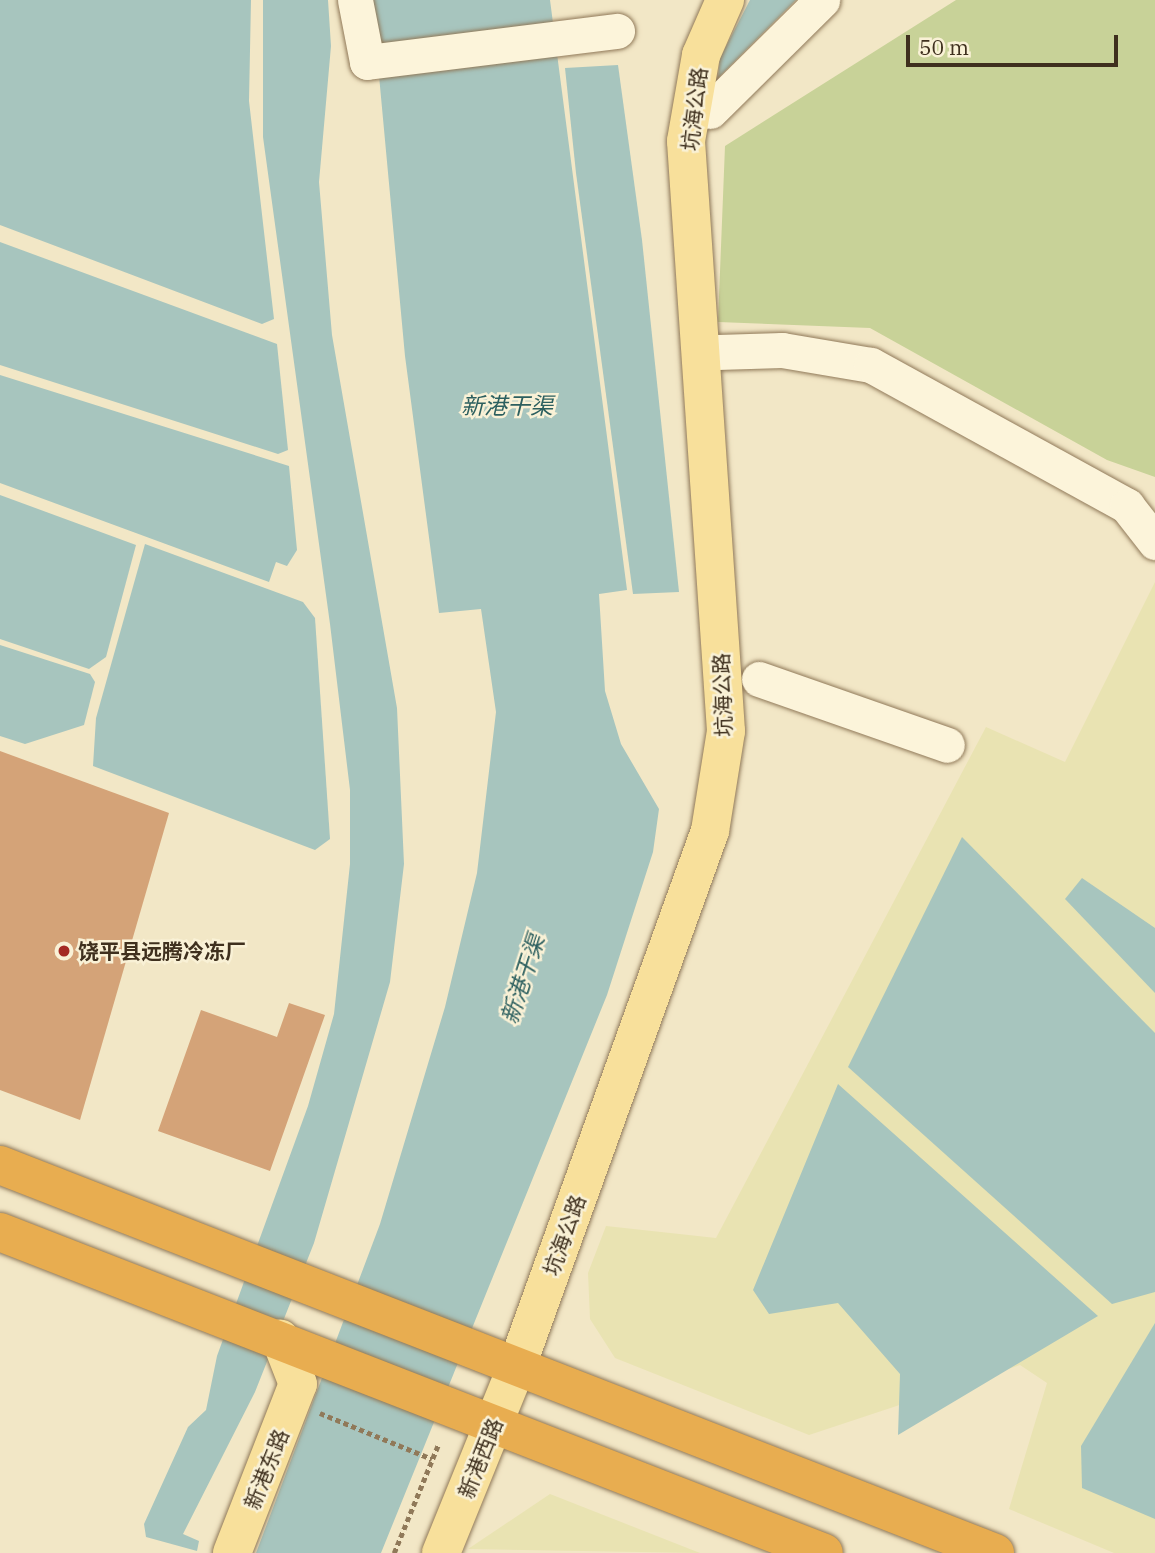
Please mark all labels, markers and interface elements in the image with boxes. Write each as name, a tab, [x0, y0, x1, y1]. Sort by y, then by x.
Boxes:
scale bar	[910, 21, 1122, 65]
text: 50 m	[919, 33, 969, 61]
street label: 坑海公路	[676, 66, 712, 152]
water label: 新港干渠	[461, 391, 553, 419]
street label: 坑海公路	[708, 653, 736, 737]
water label: 新港干渠	[495, 931, 549, 1027]
place label: 饶平县远腾冷冻厂	[78, 938, 246, 964]
marker: 饶平县远腾冷冻厂	[56, 943, 72, 959]
street label: 坑海公路	[538, 1191, 590, 1279]
street label: 新港西路	[453, 1414, 507, 1502]
street label: 新港东路	[239, 1425, 293, 1513]

